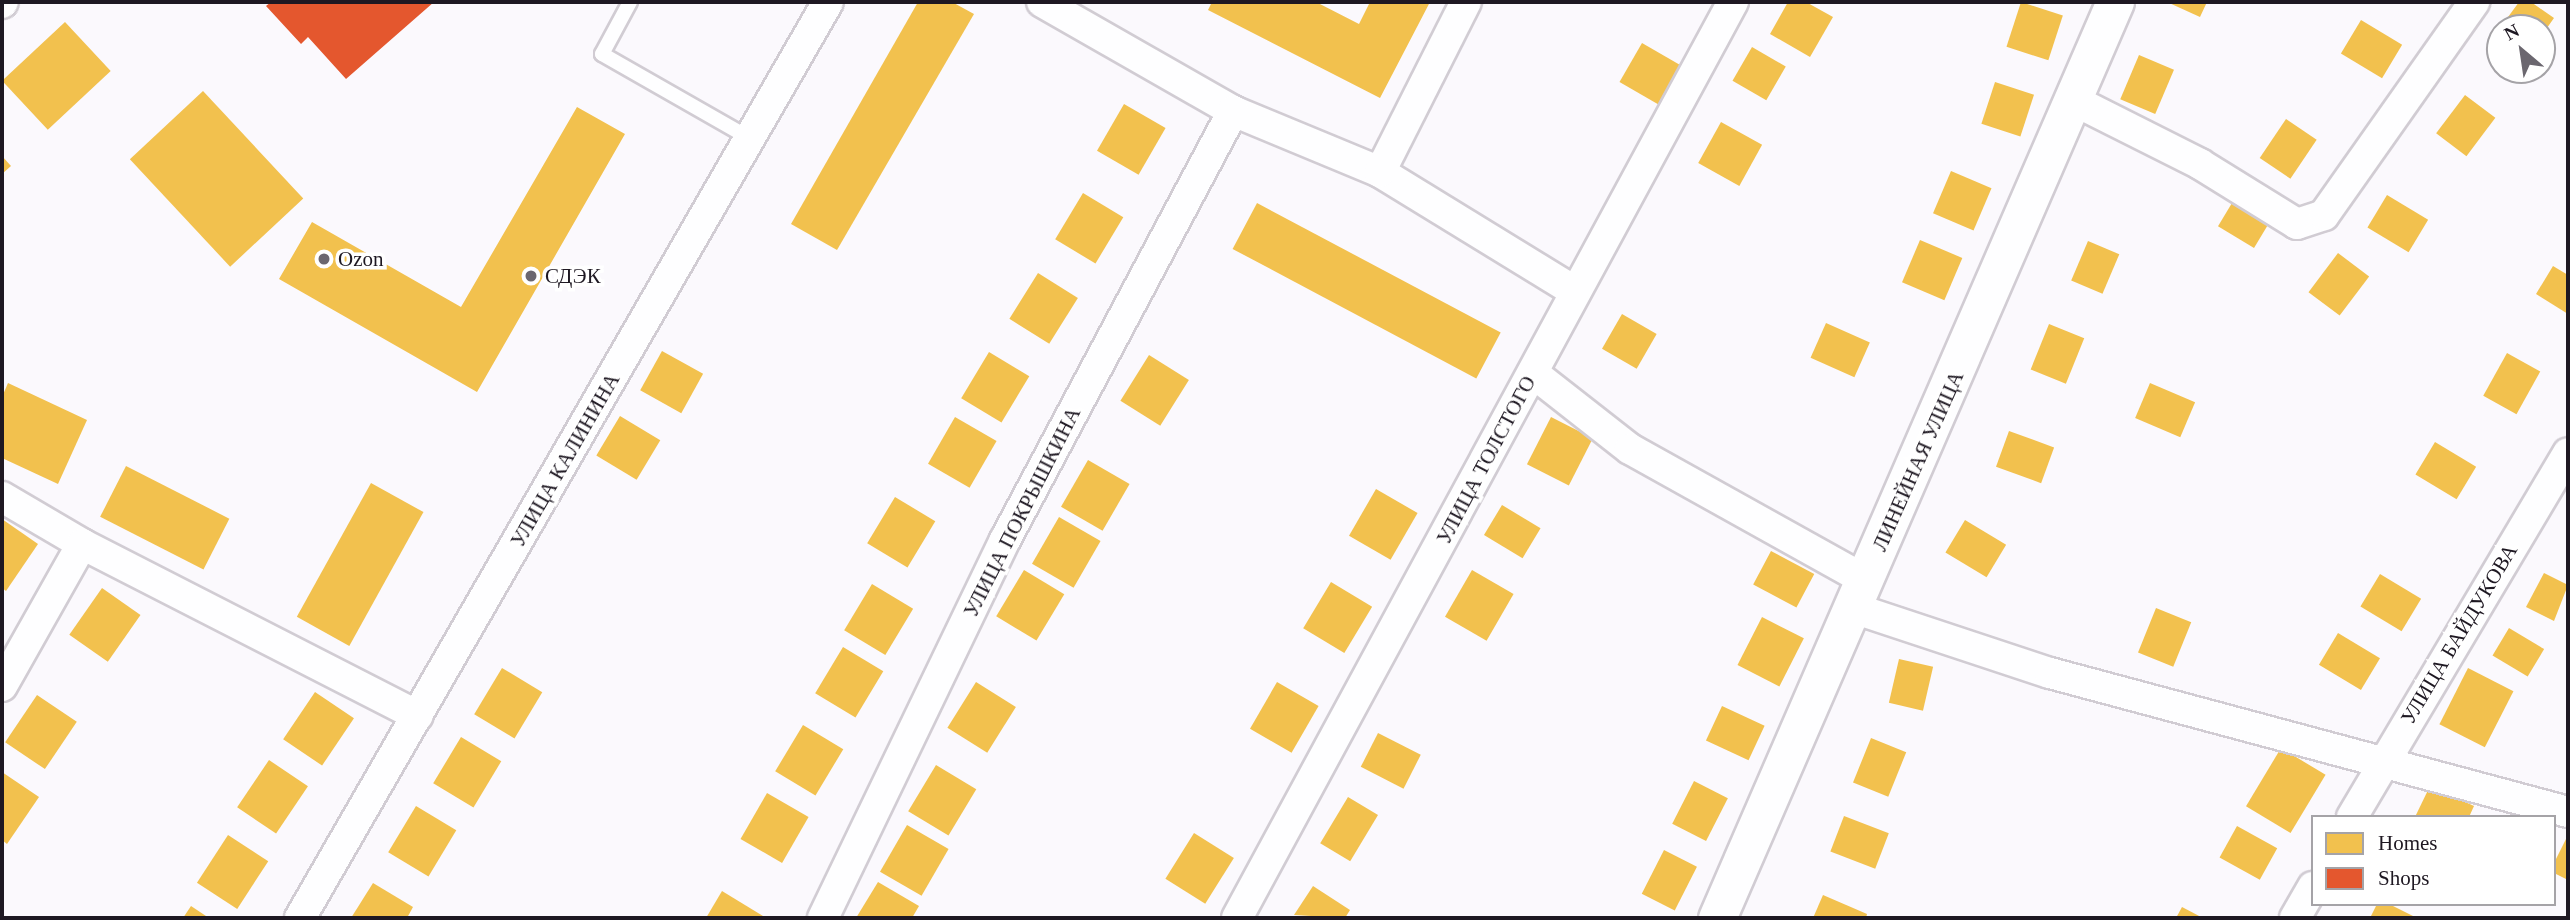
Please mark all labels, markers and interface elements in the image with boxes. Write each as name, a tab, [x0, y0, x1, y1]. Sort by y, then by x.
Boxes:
north arrow	[2486, 14, 2556, 84]
text: N	[2500, 19, 2523, 44]
place label: Ozon	[338, 246, 383, 272]
marker: Ozon	[316, 251, 332, 267]
place label: СДЭК	[545, 263, 601, 289]
marker: СДЭК	[523, 268, 539, 284]
street label: ЛИНЕЙНАЯ УЛИЦА	[1867, 367, 1969, 555]
street label: УЛИЦА КАЛИНИНА	[505, 369, 625, 551]
street label: УЛИЦА ТОЛСТОГО	[1431, 372, 1541, 548]
street label: УЛИЦА ПОКРЫШКИНА	[958, 403, 1086, 621]
street label: УЛИЦА БАЙДУКОВА	[2395, 539, 2523, 729]
legend	[2311, 815, 2556, 906]
text: Homes	[2378, 831, 2438, 855]
text: Shops	[2378, 866, 2429, 890]

